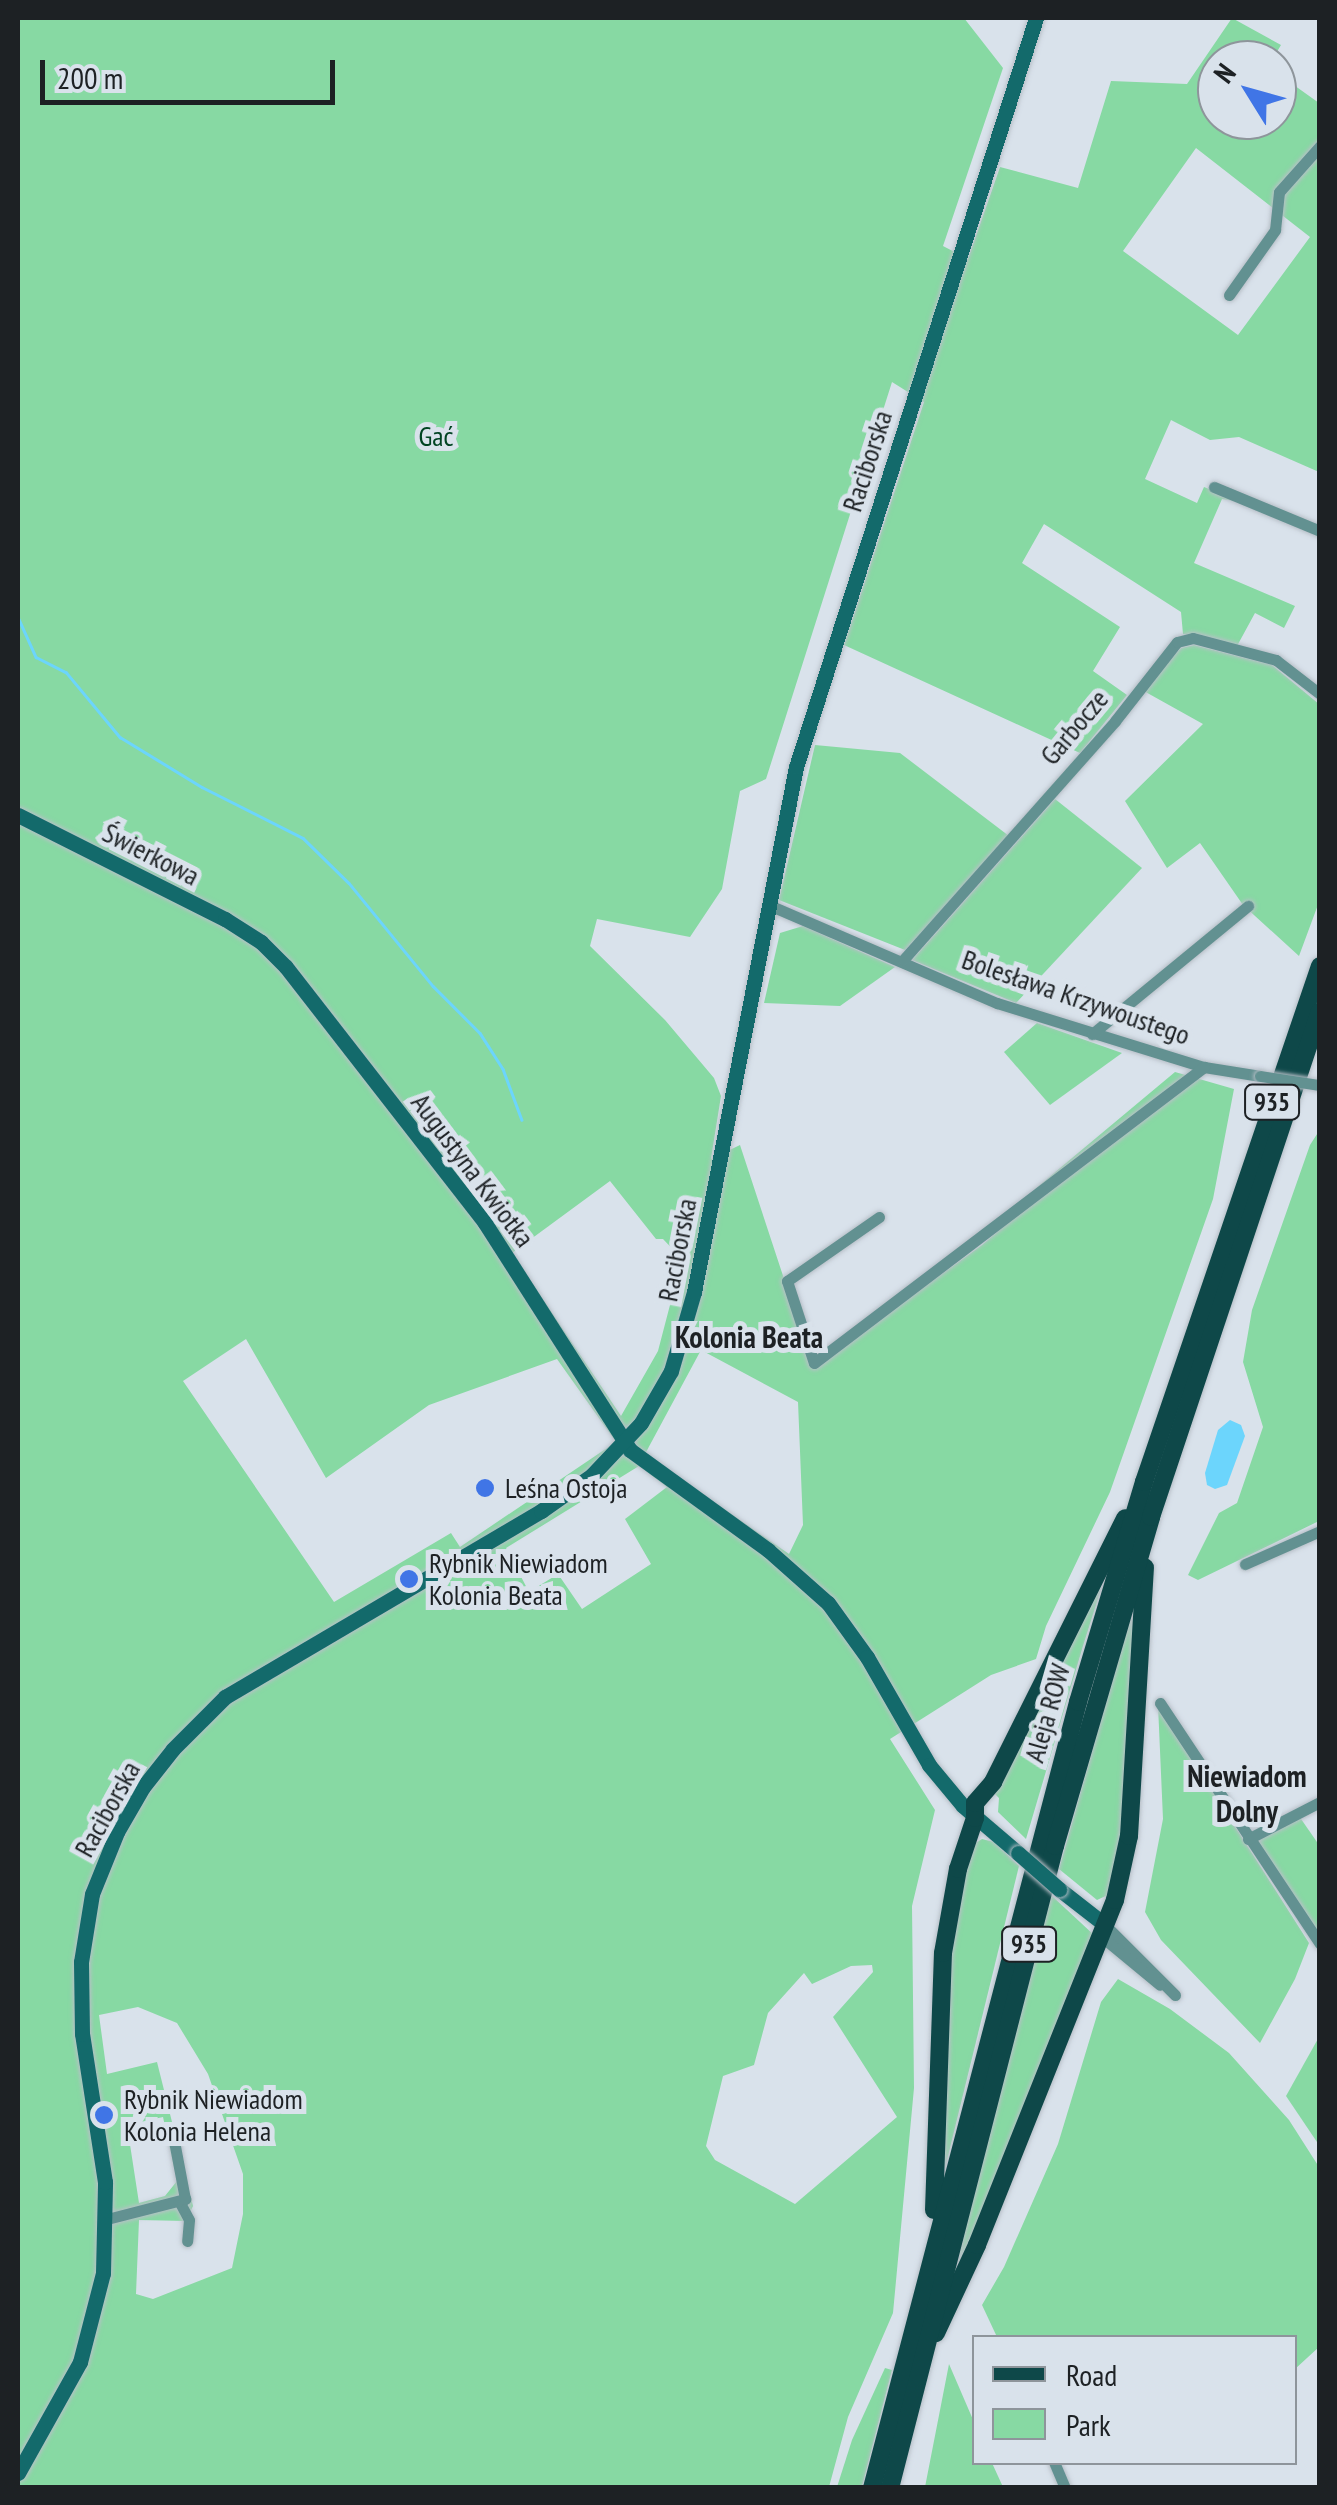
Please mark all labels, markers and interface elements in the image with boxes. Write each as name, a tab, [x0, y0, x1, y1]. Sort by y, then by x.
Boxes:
scale bar	[45, 40, 340, 102]
north arrow	[1197, 40, 1297, 140]
text: N	[1205, 56, 1244, 90]
text: 200 m	[57, 58, 123, 97]
street label: Raciborska	[835, 406, 899, 516]
park label: Gać	[419, 419, 453, 453]
street label: Garbocze	[1033, 683, 1115, 771]
street label: Świerkowa	[97, 815, 205, 893]
street label: Bolesława Krzywoustego	[958, 942, 1194, 1052]
road number: 935	[1242, 1082, 1302, 1122]
street label: Augustyna Kwiotka	[404, 1087, 542, 1253]
street label: Raciborska	[651, 1196, 703, 1304]
district label: Kolonia Beata	[675, 1319, 823, 1355]
place label: Leśna Ostoja	[505, 1471, 627, 1505]
marker: Leśna Ostoja	[474, 1477, 496, 1499]
place label: Rybnik Niewiadom Kolonia Beata	[429, 1546, 608, 1612]
marker: Rybnik Niewiadom Kolonia Beata	[398, 1568, 420, 1590]
street label: Aleja ROW	[1017, 1660, 1077, 1766]
street label: Raciborska	[67, 1755, 147, 1863]
district label: Niewiadom Dolny	[1187, 1758, 1307, 1828]
road number: 935	[999, 1924, 1059, 1964]
place label: Rybnik Niewiadom Kolonia Helena	[124, 2082, 303, 2148]
marker: Rybnik Niewiadom Kolonia Helena	[93, 2104, 115, 2126]
legend	[972, 2335, 1297, 2465]
text: Road	[1066, 2355, 1117, 2394]
text: Park	[1066, 2405, 1111, 2444]

